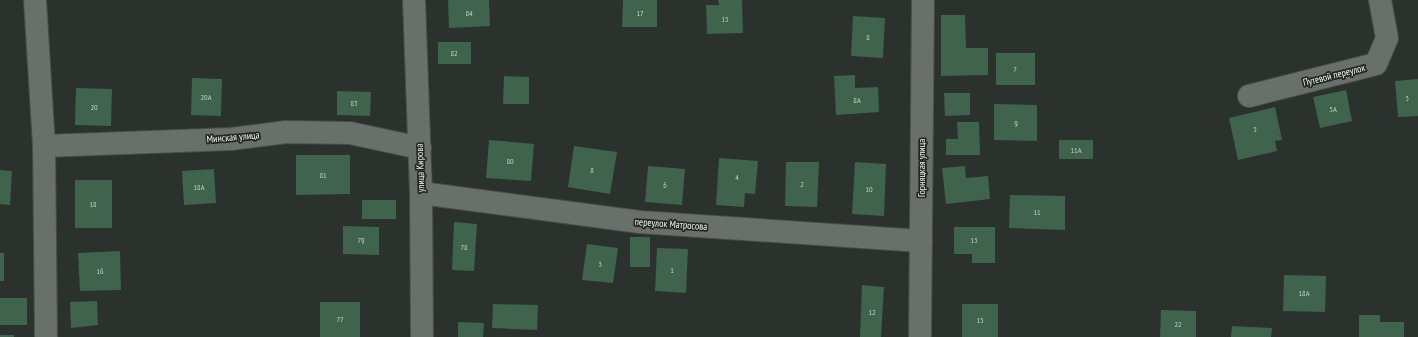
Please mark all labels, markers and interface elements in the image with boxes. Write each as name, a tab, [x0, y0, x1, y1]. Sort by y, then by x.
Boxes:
house number: 84	[465, 8, 473, 18]
house number: 17	[636, 8, 644, 18]
house number: 15	[721, 14, 729, 24]
house number: 8	[866, 32, 870, 42]
house number: 82	[450, 48, 458, 58]
street label: Путевой переулок	[1301, 61, 1367, 89]
house number: 7	[1013, 64, 1017, 74]
house number: 20А	[201, 92, 212, 102]
house number: 3	[1405, 93, 1409, 103]
house number: 8А	[853, 95, 861, 105]
house number: 83	[350, 98, 358, 108]
house number: 20	[90, 102, 98, 112]
house number: 5А	[1329, 104, 1337, 114]
house number: 9	[1014, 118, 1018, 128]
house number: 5	[1253, 124, 1257, 134]
street label: Минская улица	[206, 128, 260, 146]
street label: Горняцкая улица	[915, 139, 928, 197]
street label: улица Кирова	[413, 143, 427, 193]
house number: 11А	[1071, 145, 1082, 155]
house number: 80	[506, 156, 514, 166]
house number: 8	[590, 165, 594, 175]
house number: 81	[319, 170, 327, 180]
house number: 4	[735, 172, 739, 182]
house number: 2	[800, 179, 804, 189]
house number: 6	[663, 180, 667, 190]
house number: 18А	[194, 182, 205, 192]
house number: 10	[865, 184, 873, 194]
house number: 18	[89, 199, 97, 209]
house number: 11	[1033, 207, 1041, 217]
street label: переулок Матросова	[634, 215, 708, 233]
house number: 79	[357, 235, 365, 245]
house number: 13	[970, 235, 978, 245]
house number: 78	[460, 242, 468, 252]
house number: 3	[598, 259, 602, 269]
house number: 1	[670, 265, 674, 275]
house number: 16	[96, 266, 104, 276]
house number: 18А	[1299, 288, 1310, 298]
house number: 12	[868, 307, 876, 317]
house number: 77	[336, 314, 344, 324]
house number: 15	[976, 315, 984, 325]
house number: 22	[1174, 319, 1182, 329]

